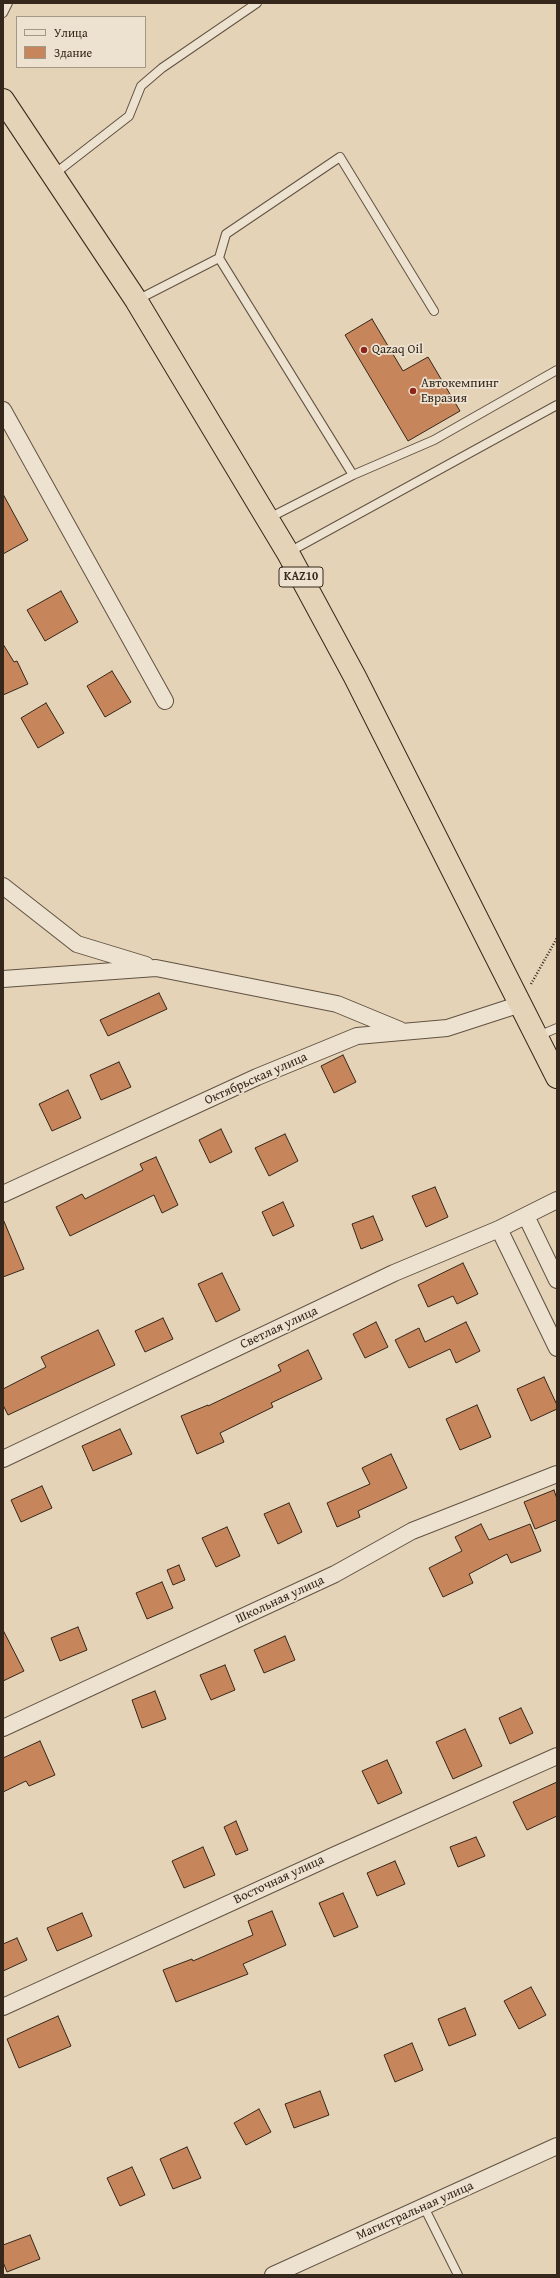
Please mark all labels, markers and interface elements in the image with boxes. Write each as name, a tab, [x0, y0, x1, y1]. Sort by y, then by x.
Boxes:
legend	[16, 16, 146, 68]
text: Улица	[54, 24, 88, 41]
text: Здание	[54, 44, 92, 61]
place label: Qazaq Oil	[372, 342, 423, 358]
marker: Qazaq Oil	[359, 345, 369, 355]
place label: Автокемпинг Евразия	[421, 376, 498, 407]
marker: Автокемпинг Евразия	[408, 386, 418, 396]
road number: KAZ10	[279, 567, 323, 587]
street label: Октябрьская улица	[202, 1049, 310, 1109]
street label: Светлая улица	[238, 1303, 320, 1353]
street label: Школьная улица	[233, 1573, 327, 1627]
street label: Восточная улица	[231, 1852, 327, 1908]
street label: Магистральная улица	[354, 2178, 476, 2244]

